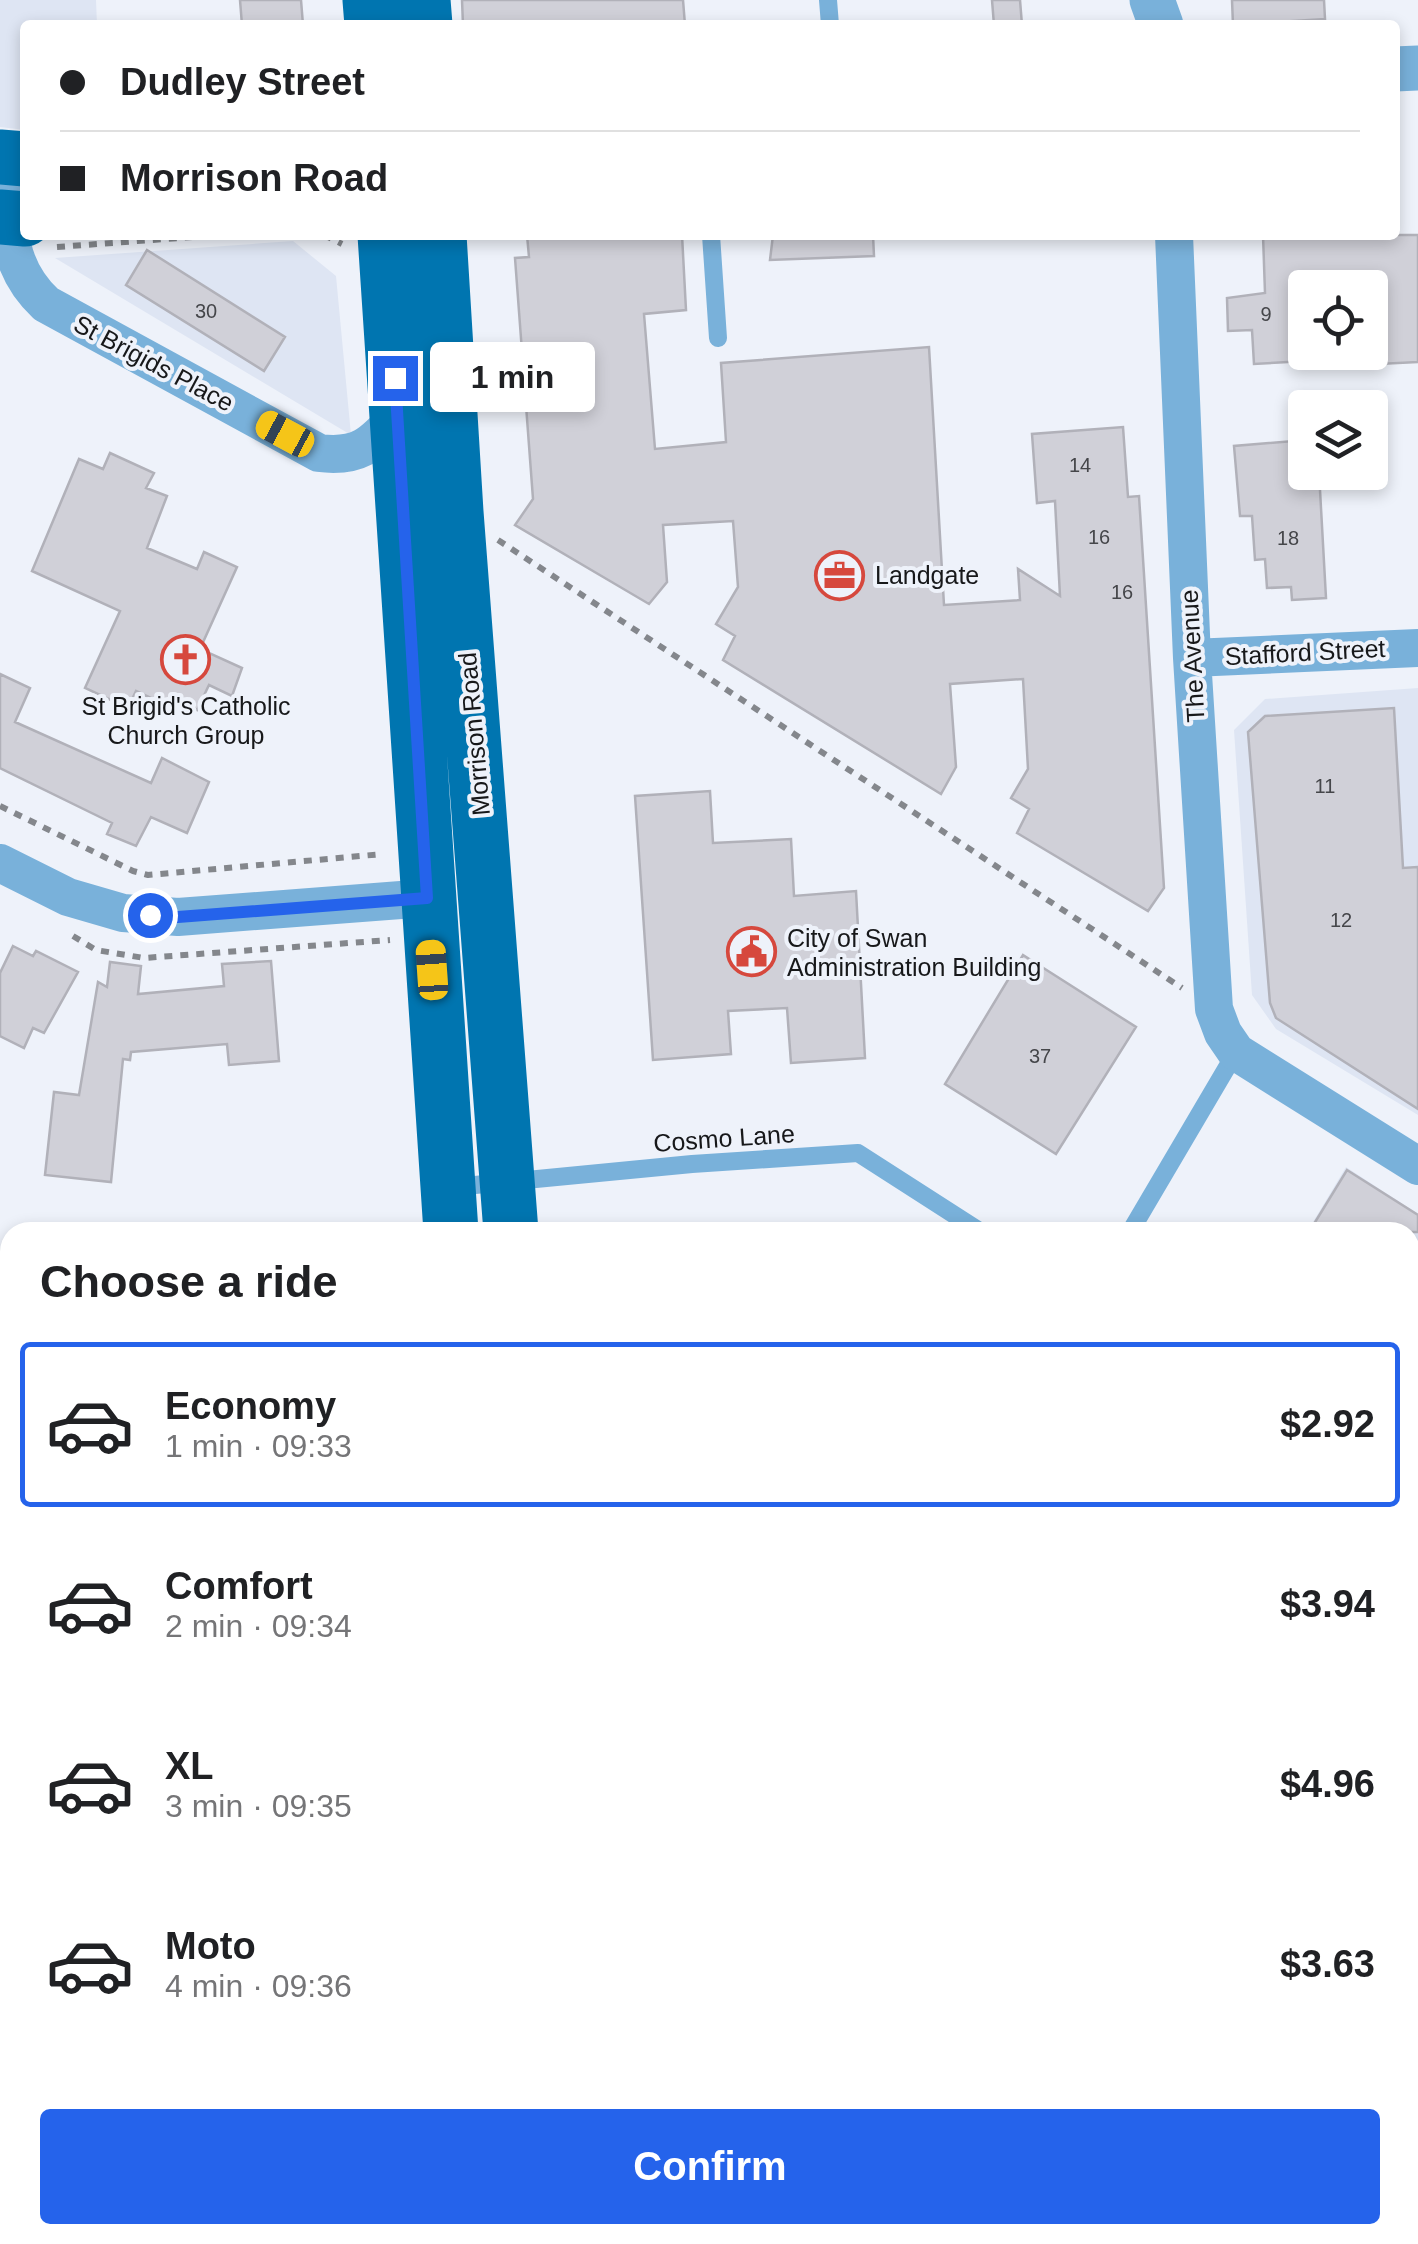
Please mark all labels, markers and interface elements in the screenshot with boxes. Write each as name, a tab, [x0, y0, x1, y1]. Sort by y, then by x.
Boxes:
text: Dudley Street	[120, 61, 365, 103]
text: Morrison Road	[120, 157, 388, 199]
map controls	[1288, 270, 1388, 490]
button: locate	[1288, 270, 1388, 370]
house number: 30	[195, 300, 217, 322]
house number: 9	[1260, 303, 1272, 325]
street label: St Brigids Place	[70, 309, 238, 417]
callout: 1 min	[430, 343, 595, 413]
route end	[373, 356, 418, 401]
text: 1 min	[471, 359, 554, 395]
button: layers	[1288, 390, 1388, 490]
car	[251, 407, 319, 461]
house number: 14	[1069, 454, 1091, 476]
house number: 16	[1088, 526, 1110, 548]
house number: 18	[1277, 527, 1299, 549]
office icon: Landgate	[814, 549, 866, 601]
place label: Landgate	[875, 561, 979, 589]
house number: 16	[1111, 581, 1133, 603]
street label: The Avenue	[1175, 589, 1209, 723]
church icon: St Brigid's Catholic Church Group	[160, 634, 212, 686]
street label: Stafford Street	[1224, 634, 1386, 670]
street label: Morrison Road	[453, 651, 495, 817]
place label: St Brigid's Catholic Church Group	[81, 692, 291, 749]
house number: 11	[1315, 775, 1335, 797]
route start	[128, 893, 173, 938]
house number: 12	[1330, 909, 1352, 931]
place label: City of Swan Administration Building	[787, 924, 1041, 981]
public building icon: City of Swan Administration Building	[726, 926, 778, 978]
car	[415, 939, 449, 1001]
house number: 37	[1029, 1045, 1051, 1067]
street label: Cosmo Lane	[652, 1119, 796, 1157]
text: Choose a ride	[40, 1256, 338, 1307]
icon: car	[45, 1380, 135, 1470]
text: Economy	[165, 1385, 336, 1427]
text: $2.92	[1280, 1403, 1375, 1445]
text: 1 min · 09:33	[165, 1428, 352, 1464]
icon: car	[45, 1560, 135, 1650]
text: Comfort	[165, 1565, 313, 1607]
text: $3.94	[1280, 1583, 1375, 1625]
text: 2 min · 09:34	[165, 1608, 352, 1644]
icon: car	[45, 1740, 135, 1830]
text: XL	[165, 1745, 214, 1787]
text: $4.96	[1280, 1763, 1375, 1805]
text: 3 min · 09:35	[165, 1788, 352, 1824]
icon: car	[45, 1920, 135, 2010]
text: Moto	[165, 1925, 256, 1967]
text: $3.63	[1280, 1943, 1375, 1985]
text: 4 min · 09:36	[165, 1968, 352, 2004]
button: Confirm	[40, 2109, 1380, 2224]

